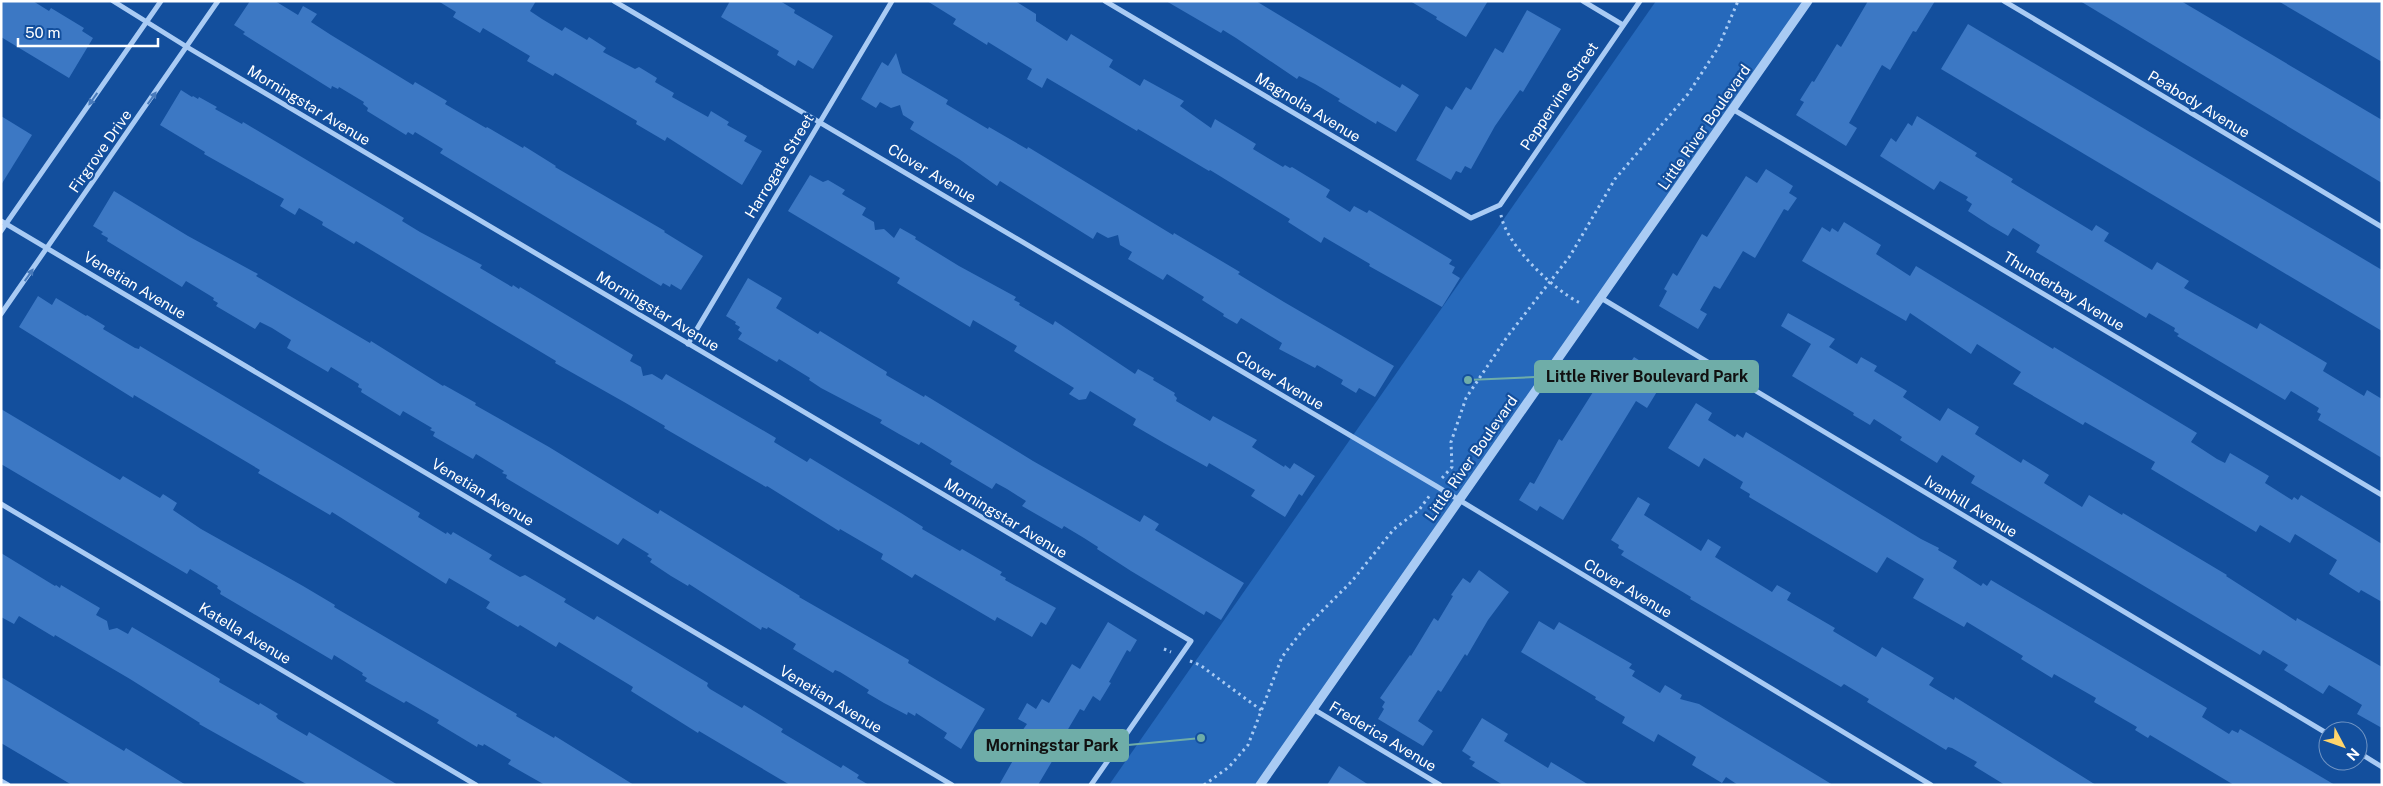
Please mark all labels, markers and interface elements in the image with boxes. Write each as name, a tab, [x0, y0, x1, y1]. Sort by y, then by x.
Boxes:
scale bar	[18, 15, 158, 47]
text: 50 m	[25, 24, 60, 41]
street label: Peppervine Street	[1517, 39, 1601, 153]
street label: Little River Boulevard	[1654, 61, 1754, 193]
street label: Morningstar Avenue	[245, 62, 373, 148]
street label: Peabody Avenue	[2145, 67, 2253, 141]
street label: Magnolia Avenue	[1252, 69, 1364, 145]
one-way arrow	[147, 91, 157, 105]
one-way arrow	[88, 92, 98, 106]
street label: Firgrove Drive	[65, 106, 135, 196]
street label: Harrogate Street	[741, 111, 817, 221]
street label: Clover Avenue	[885, 140, 979, 206]
street label: Venetian Avenue	[81, 248, 189, 322]
street label: Thunderbay Avenue	[2000, 248, 2128, 334]
one-way arrow	[24, 268, 34, 281]
street label: Morningstar Avenue	[594, 268, 722, 354]
street label: Clover Avenue	[1233, 347, 1327, 413]
callout: Little River Boulevard Park	[1535, 361, 1758, 392]
text: Little River Boulevard Park	[1546, 367, 1748, 386]
street label: Little River Boulevard	[1421, 392, 1521, 524]
street label: Venetian Avenue	[429, 455, 537, 529]
street label: Ivanhill Avenue	[1922, 472, 2020, 540]
street label: Morningstar Avenue	[942, 475, 1070, 561]
street label: Clover Avenue	[1581, 555, 1675, 621]
street label: Katella Avenue	[196, 599, 294, 667]
street label: Venetian Avenue	[777, 662, 885, 736]
street label: Frederica Avenue	[1326, 697, 1440, 775]
north arrow	[2318, 721, 2368, 771]
callout: Morningstar Park	[975, 730, 1128, 761]
text: Morningstar Park	[986, 736, 1118, 755]
text: N	[2343, 745, 2362, 764]

